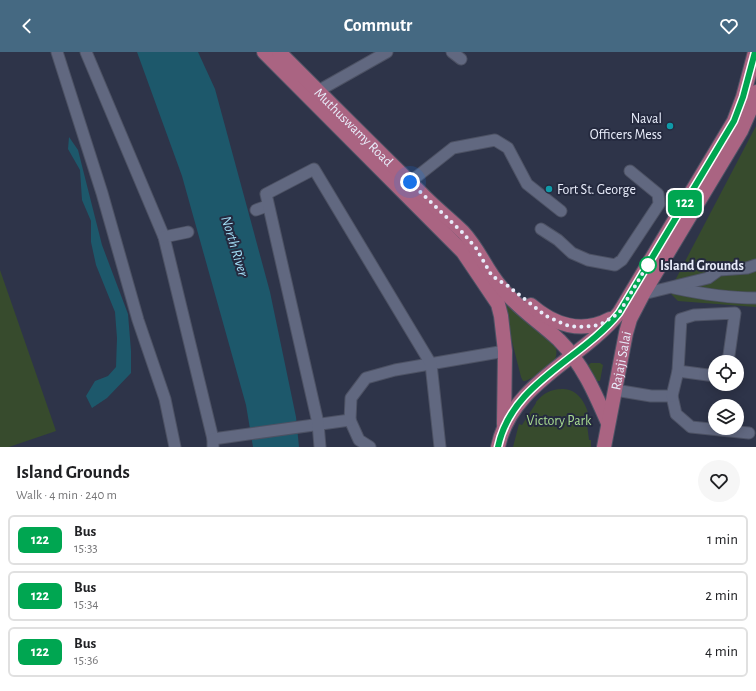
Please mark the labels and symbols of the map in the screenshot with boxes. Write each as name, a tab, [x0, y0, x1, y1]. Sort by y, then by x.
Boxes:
street label: Muthuswamy Road	[311, 86, 395, 169]
place label: Naval Officers Mess	[590, 112, 662, 142]
marker: Naval Officers Mess	[665, 121, 675, 131]
your location	[400, 172, 420, 192]
place label: Fort St. George	[557, 183, 636, 197]
marker: Fort St. George	[544, 184, 554, 194]
line badge: 122	[662, 190, 708, 216]
water label: North River	[218, 214, 251, 279]
marker: Island Grounds	[639, 256, 657, 274]
place label: Island Grounds	[660, 259, 744, 273]
street label: Rajaji Salai	[609, 330, 634, 391]
park label: Victory Park	[527, 414, 592, 428]

